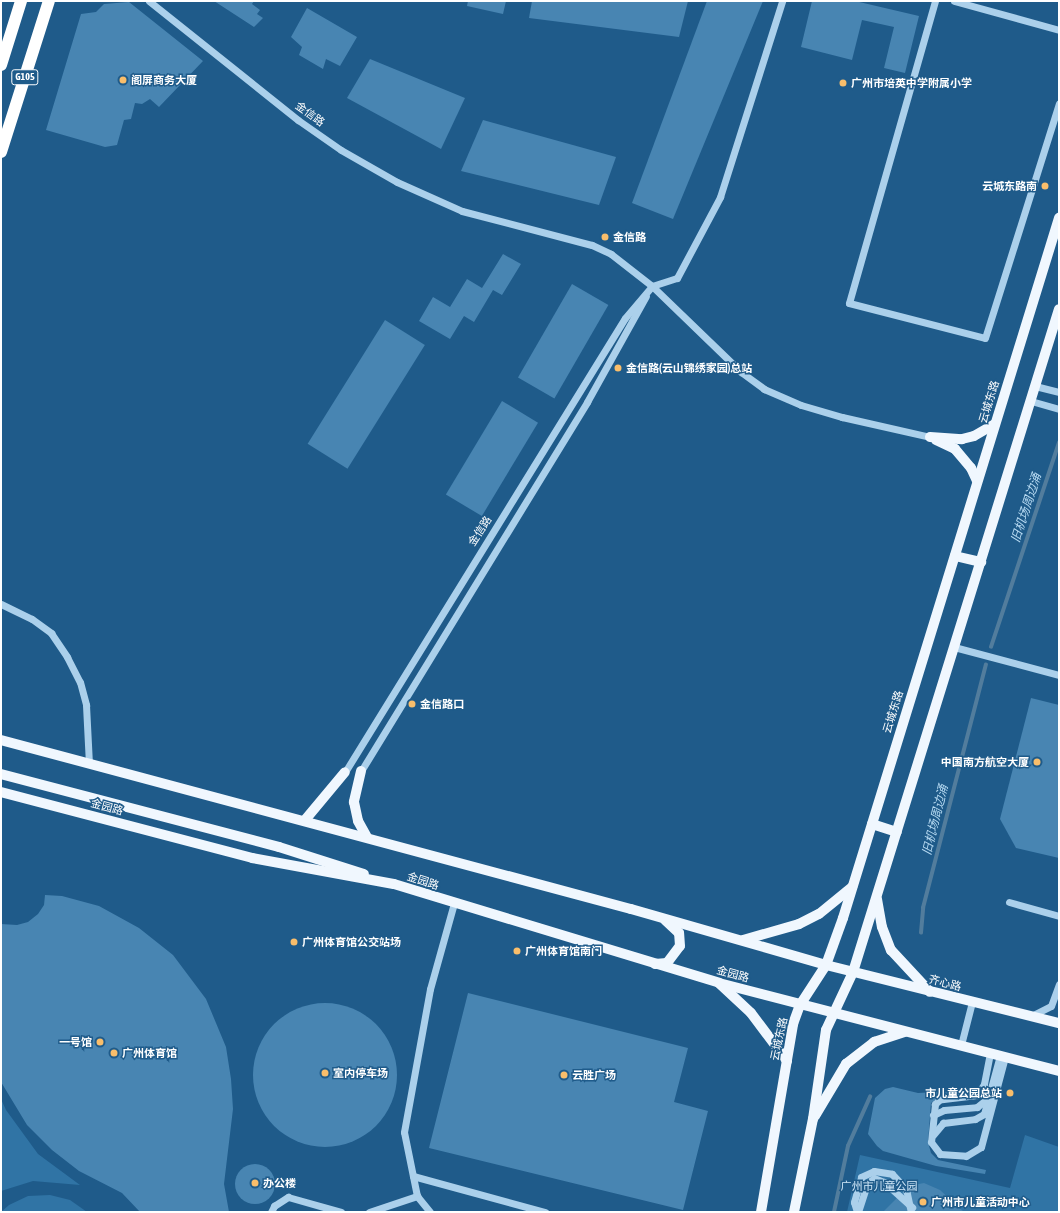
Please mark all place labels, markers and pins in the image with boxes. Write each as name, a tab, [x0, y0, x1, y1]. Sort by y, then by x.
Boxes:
place label: 阁屏商务大厦	[131, 73, 197, 87]
marker: 阁屏商务大厦	[118, 75, 128, 85]
place label: 广州市培英中学附属小学	[851, 76, 972, 90]
marker: 广州市培英中学附属小学	[838, 78, 848, 88]
place label: 云城东路南	[982, 179, 1037, 193]
marker: 云城东路南	[1040, 181, 1050, 191]
place label: 金信路	[613, 230, 646, 244]
marker: 金信路	[600, 232, 610, 242]
place label: 金信路(云山锦绣家园)总站	[626, 361, 752, 375]
marker: 金信路(云山锦绣家园)总站	[613, 363, 623, 373]
place label: 金信路口	[420, 697, 464, 711]
marker: 金信路口	[407, 699, 417, 709]
place label: 中国南方航空大厦	[941, 755, 1029, 769]
marker: 中国南方航空大厦	[1032, 757, 1042, 767]
place label: 广州体育馆公交站场	[302, 935, 401, 949]
marker: 广州体育馆公交站场	[289, 937, 299, 947]
place label: 广州体育馆南门	[525, 944, 602, 958]
marker: 广州体育馆南门	[512, 946, 522, 956]
place label: 一号馆	[59, 1035, 92, 1049]
marker: 一号馆	[95, 1037, 105, 1047]
place label: 广州体育馆	[122, 1046, 177, 1060]
marker: 广州体育馆	[109, 1048, 119, 1058]
place label: 室内停车场	[333, 1066, 388, 1080]
marker: 室内停车场	[320, 1068, 330, 1078]
place label: 云胜广场	[572, 1068, 616, 1082]
marker: 云胜广场	[559, 1070, 569, 1080]
place label: 市儿童公园总站	[925, 1086, 1002, 1100]
marker: 市儿童公园总站	[1005, 1088, 1015, 1098]
place label: 办公楼	[263, 1176, 296, 1190]
marker: 办公楼	[250, 1178, 260, 1188]
place label: 广州市儿童活动中心	[931, 1195, 1030, 1209]
marker: 广州市儿童活动中心	[918, 1197, 928, 1207]

